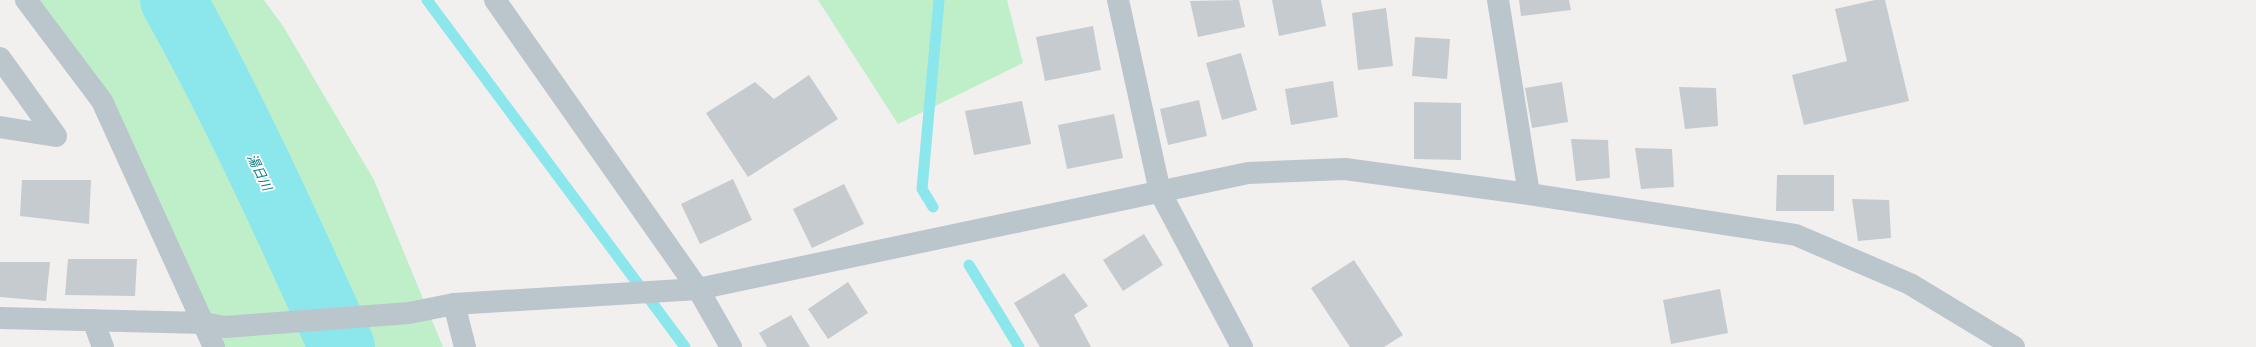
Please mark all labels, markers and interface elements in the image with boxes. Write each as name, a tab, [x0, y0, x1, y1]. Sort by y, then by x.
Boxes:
water label: 湯日川	[242, 151, 277, 196]

